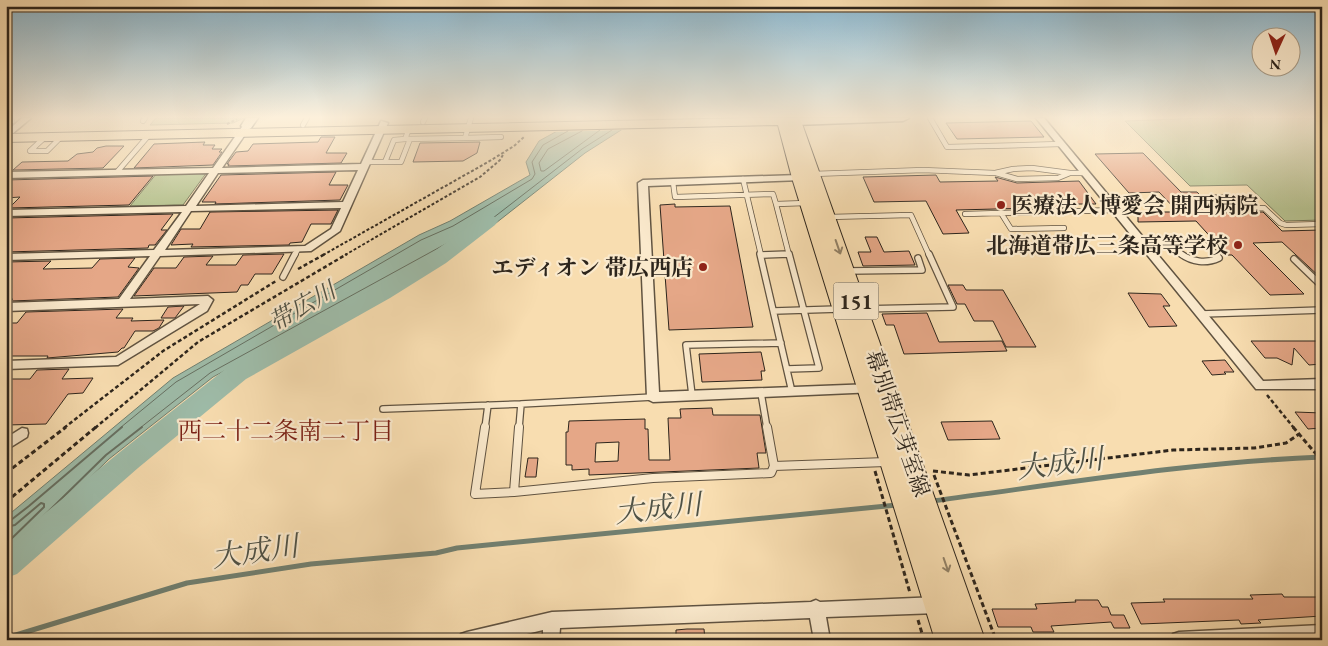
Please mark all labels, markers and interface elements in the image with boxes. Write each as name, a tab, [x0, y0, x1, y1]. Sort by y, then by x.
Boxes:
north arrow	[1250, 28, 1300, 78]
text: N	[1269, 56, 1281, 74]
place label: 医療法人博愛会 開西病院	[1011, 191, 1258, 220]
marker: 医療法人博愛会 開西病院	[995, 199, 1007, 211]
place label: 北海道帯広三条高等学校	[986, 231, 1228, 260]
one-way arrow	[834, 239, 843, 255]
marker: 北海道帯広三条高等学校	[1232, 239, 1244, 251]
place label: エディオン 帯広西店	[492, 253, 693, 282]
marker: エディオン 帯広西店	[697, 261, 709, 273]
water label: 帯広川	[263, 273, 344, 337]
road number: 151	[834, 282, 878, 320]
street label: 幕別帯広芽室線	[859, 345, 937, 501]
district label: 西二十二条南二丁目	[178, 415, 394, 446]
water label: 大成川	[1015, 438, 1108, 487]
water label: 大成川	[613, 484, 706, 531]
water label: 大成川	[209, 526, 304, 576]
one-way arrow	[942, 556, 951, 572]

